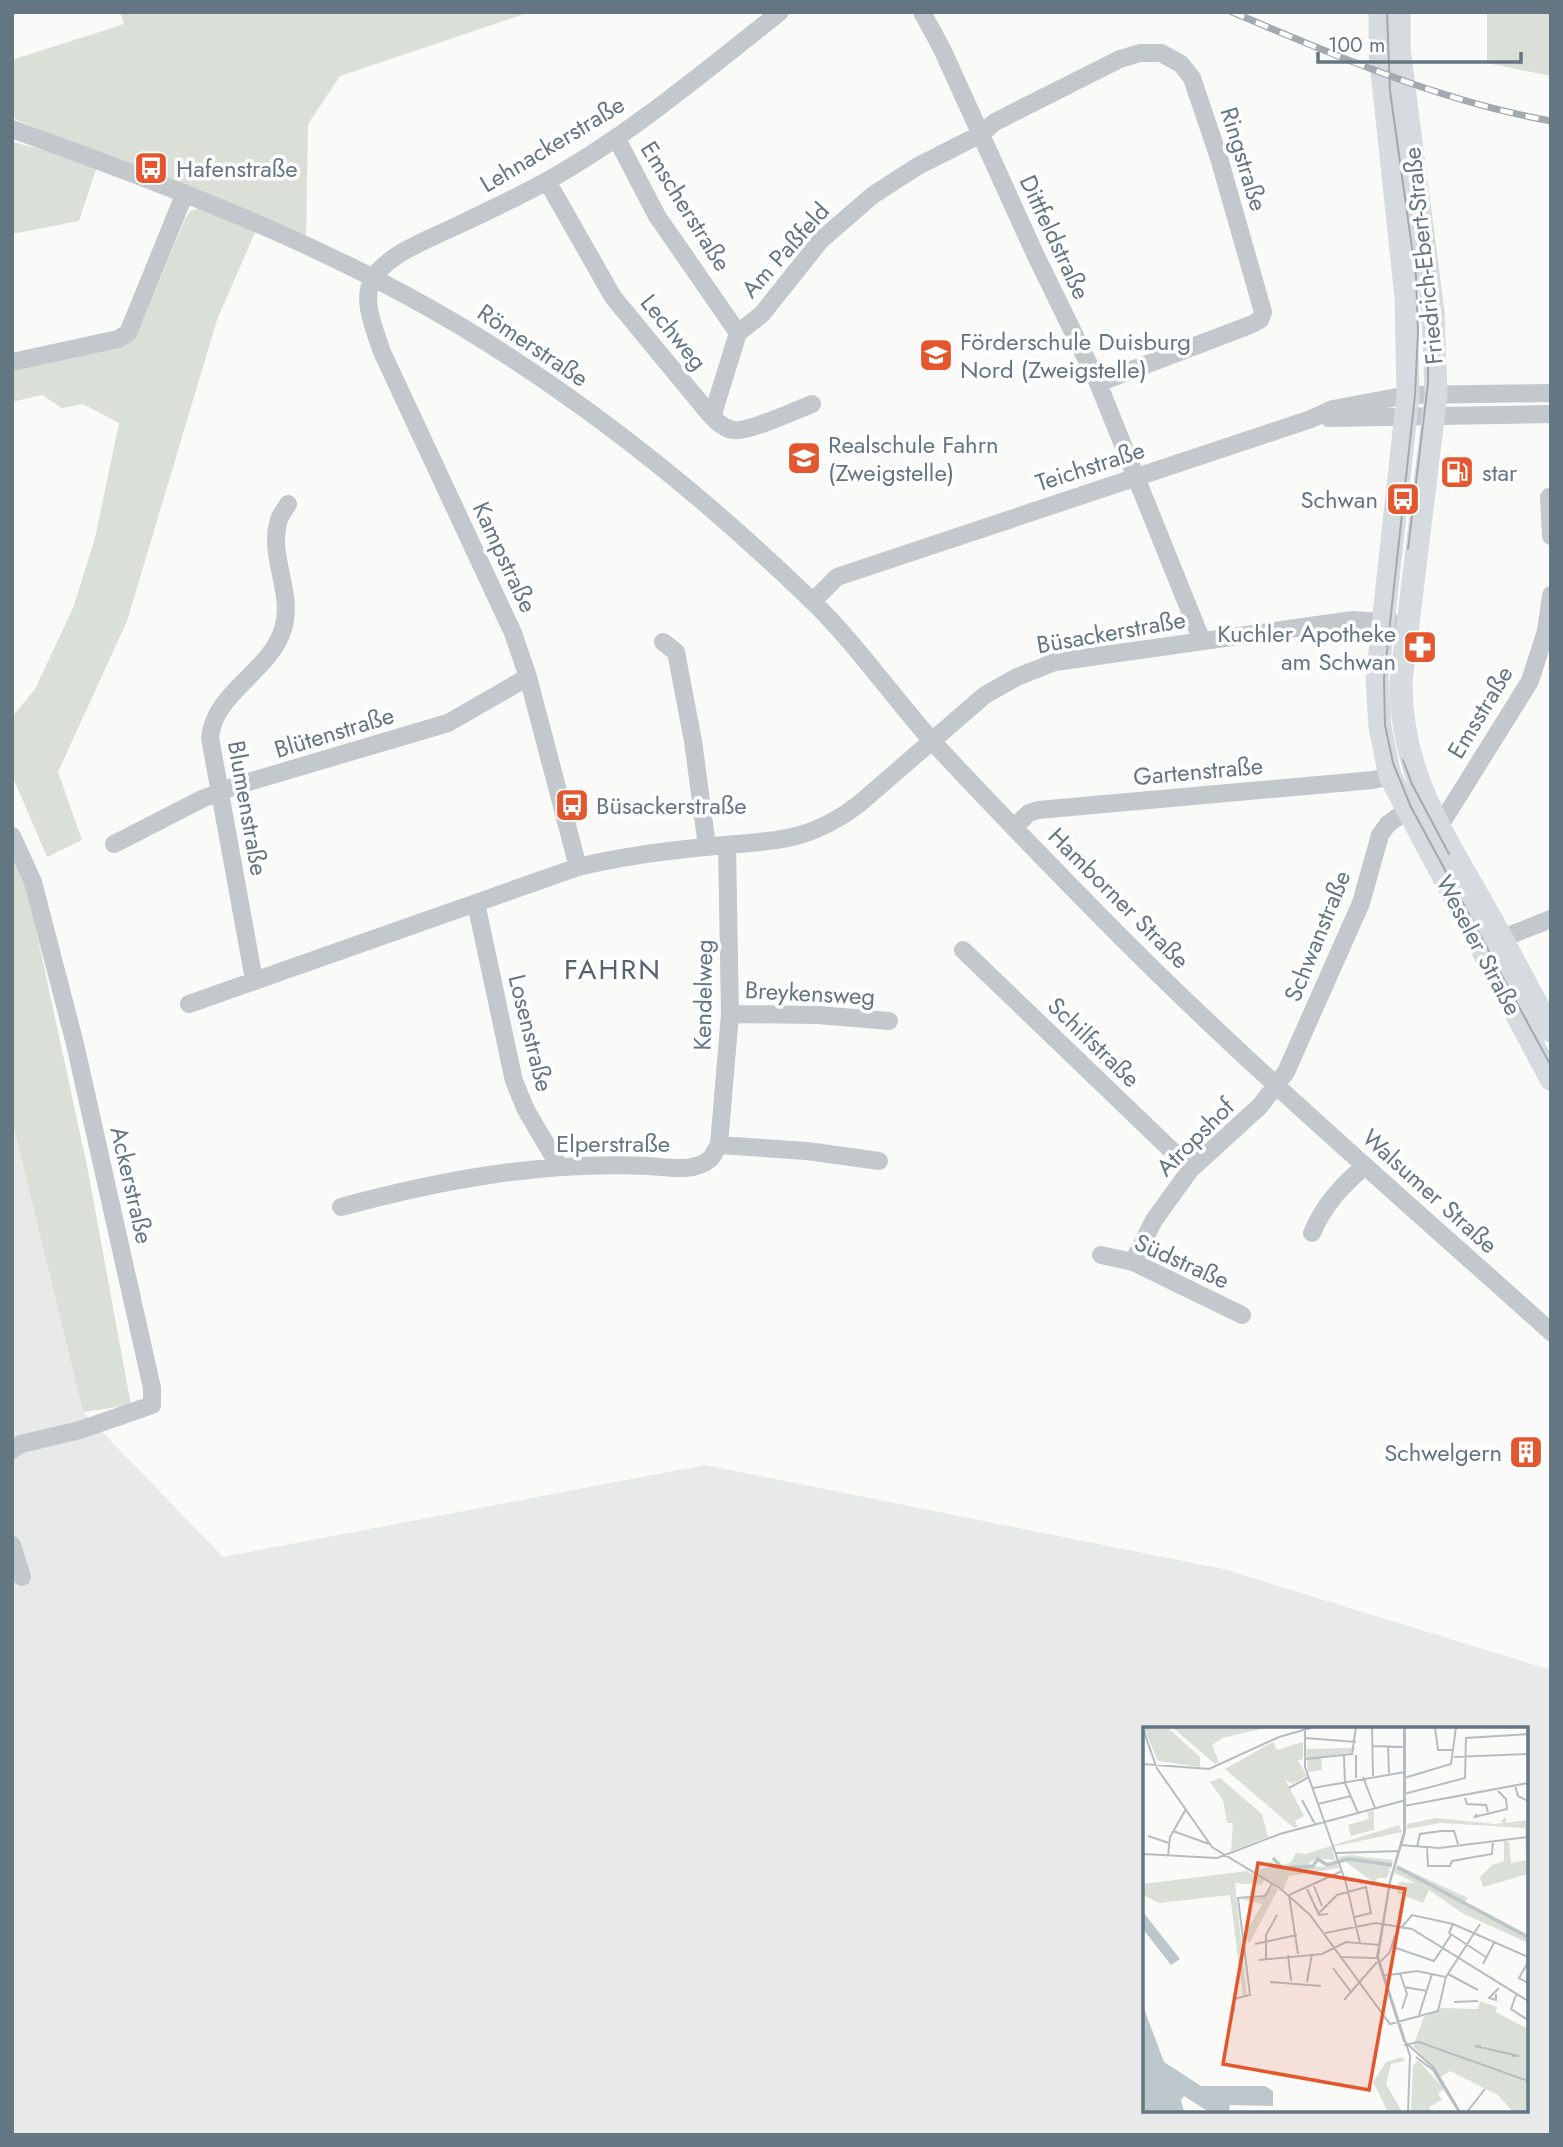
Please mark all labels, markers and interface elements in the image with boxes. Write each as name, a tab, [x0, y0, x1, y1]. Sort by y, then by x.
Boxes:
scale bar	[1318, 21, 1521, 65]
text: 100 m	[1328, 30, 1385, 60]
street label: Lehnackerstraße	[473, 87, 631, 201]
street label: Ringstraße	[1212, 103, 1276, 215]
street label: Emscherstraße	[632, 134, 740, 278]
street label: Friedrich-Ebert-Straße	[1394, 146, 1452, 366]
bus stop icon: Hafenstraße	[132, 149, 170, 187]
place label: Hafenstraße	[176, 151, 298, 186]
street label: Dittfeldstraße	[1011, 169, 1099, 305]
street label: Am Paßfeld	[733, 195, 837, 305]
street label: Lechweg	[632, 286, 716, 378]
street label: Römerstraße	[471, 295, 595, 395]
place label: Förderschule Duisburg Nord (Zweigstelle)	[960, 324, 1191, 387]
school or university icon: Förderschule Duisburg Nord (Zweigstelle)	[917, 336, 955, 374]
place label: Realschule Fahrn (Zweigstelle)	[828, 427, 999, 490]
street label: Teichstraße	[1031, 432, 1149, 500]
school or university icon: Realschule Fahrn (Zweigstelle)	[785, 439, 823, 477]
fuel station icon: star	[1438, 453, 1476, 491]
place label: star	[1482, 455, 1518, 490]
bus stop icon: Schwan	[1384, 480, 1422, 518]
place label: Schwan	[1300, 482, 1378, 517]
street label: Kampstraße	[464, 496, 546, 618]
street label: Büsackerstraße	[1034, 602, 1188, 662]
place label: Kuchler Apotheke am Schwan	[1217, 616, 1396, 679]
pharmacy icon: Kuchler Apotheke am Schwan	[1401, 628, 1439, 666]
street label: Emsstraße	[1439, 659, 1521, 765]
street label: Blütenstraße	[270, 697, 398, 767]
street label: Blumenstraße	[219, 738, 277, 878]
street label: Gartenstraße	[1132, 748, 1264, 794]
bus stop icon: Büsackerstraße	[553, 786, 591, 824]
place label: Büsackerstraße	[596, 788, 747, 823]
street label: Hamborner Straße	[1040, 819, 1198, 977]
street label: Schwanstraße	[1275, 865, 1359, 1007]
street label: Weseler Straße	[1427, 869, 1531, 1021]
street label: Kendelweg	[685, 939, 721, 1051]
district label: FAHRN	[564, 949, 662, 990]
street label: Losenstraße	[500, 971, 562, 1095]
street label: Breykensweg	[744, 972, 876, 1014]
street label: Schilfstraße	[1040, 989, 1148, 1095]
street label: Atropshof	[1148, 1089, 1243, 1184]
street label: Walsumer Straße	[1354, 1121, 1506, 1261]
street label: Ackerstraße	[102, 1123, 162, 1247]
street label: Elperstraße	[556, 1126, 670, 1161]
street label: Südstraße	[1129, 1225, 1235, 1297]
building icon: Schwelgern	[1507, 1433, 1545, 1471]
place label: Schwelgern	[1384, 1435, 1502, 1470]
inset map	[1143, 1727, 1528, 2112]

